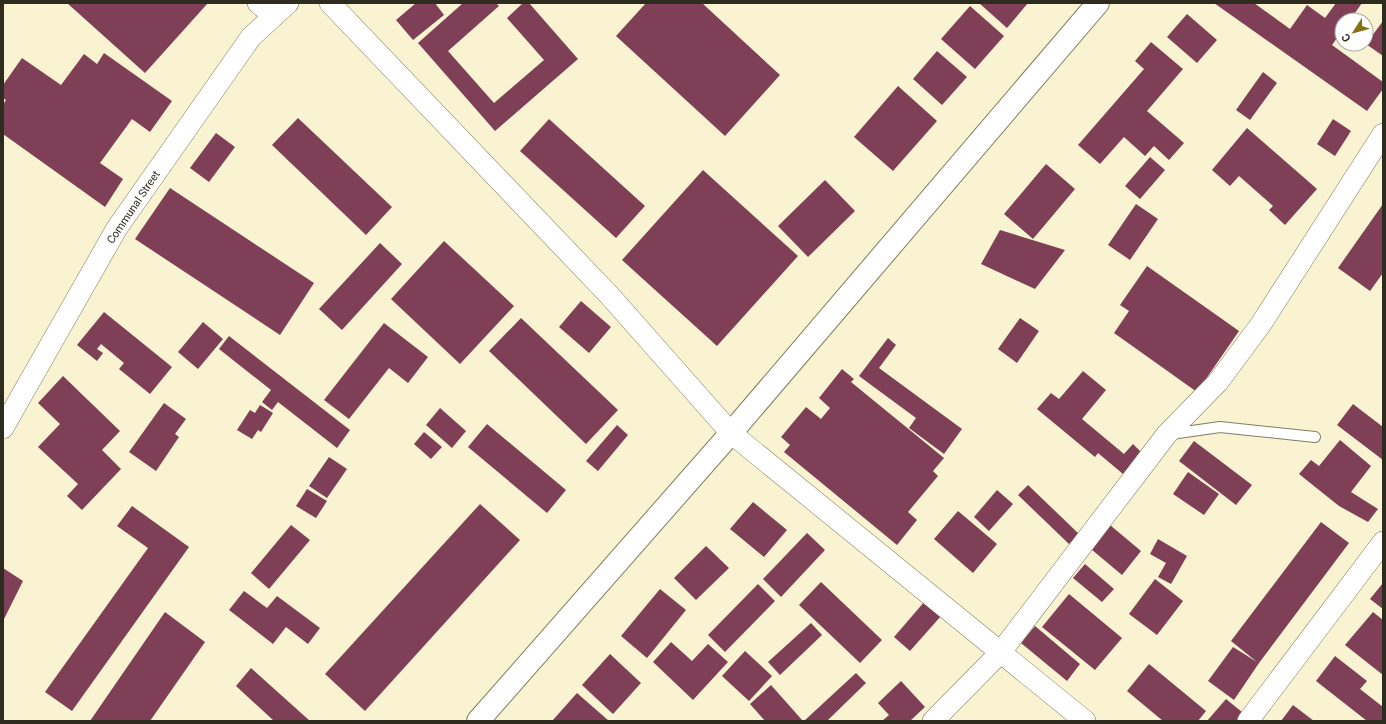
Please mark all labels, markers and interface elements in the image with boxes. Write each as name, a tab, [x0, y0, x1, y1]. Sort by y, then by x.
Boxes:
north arrow	[1334, 12, 1374, 52]
text: С	[1339, 31, 1354, 44]
street label: Communal Street	[104, 168, 163, 246]

